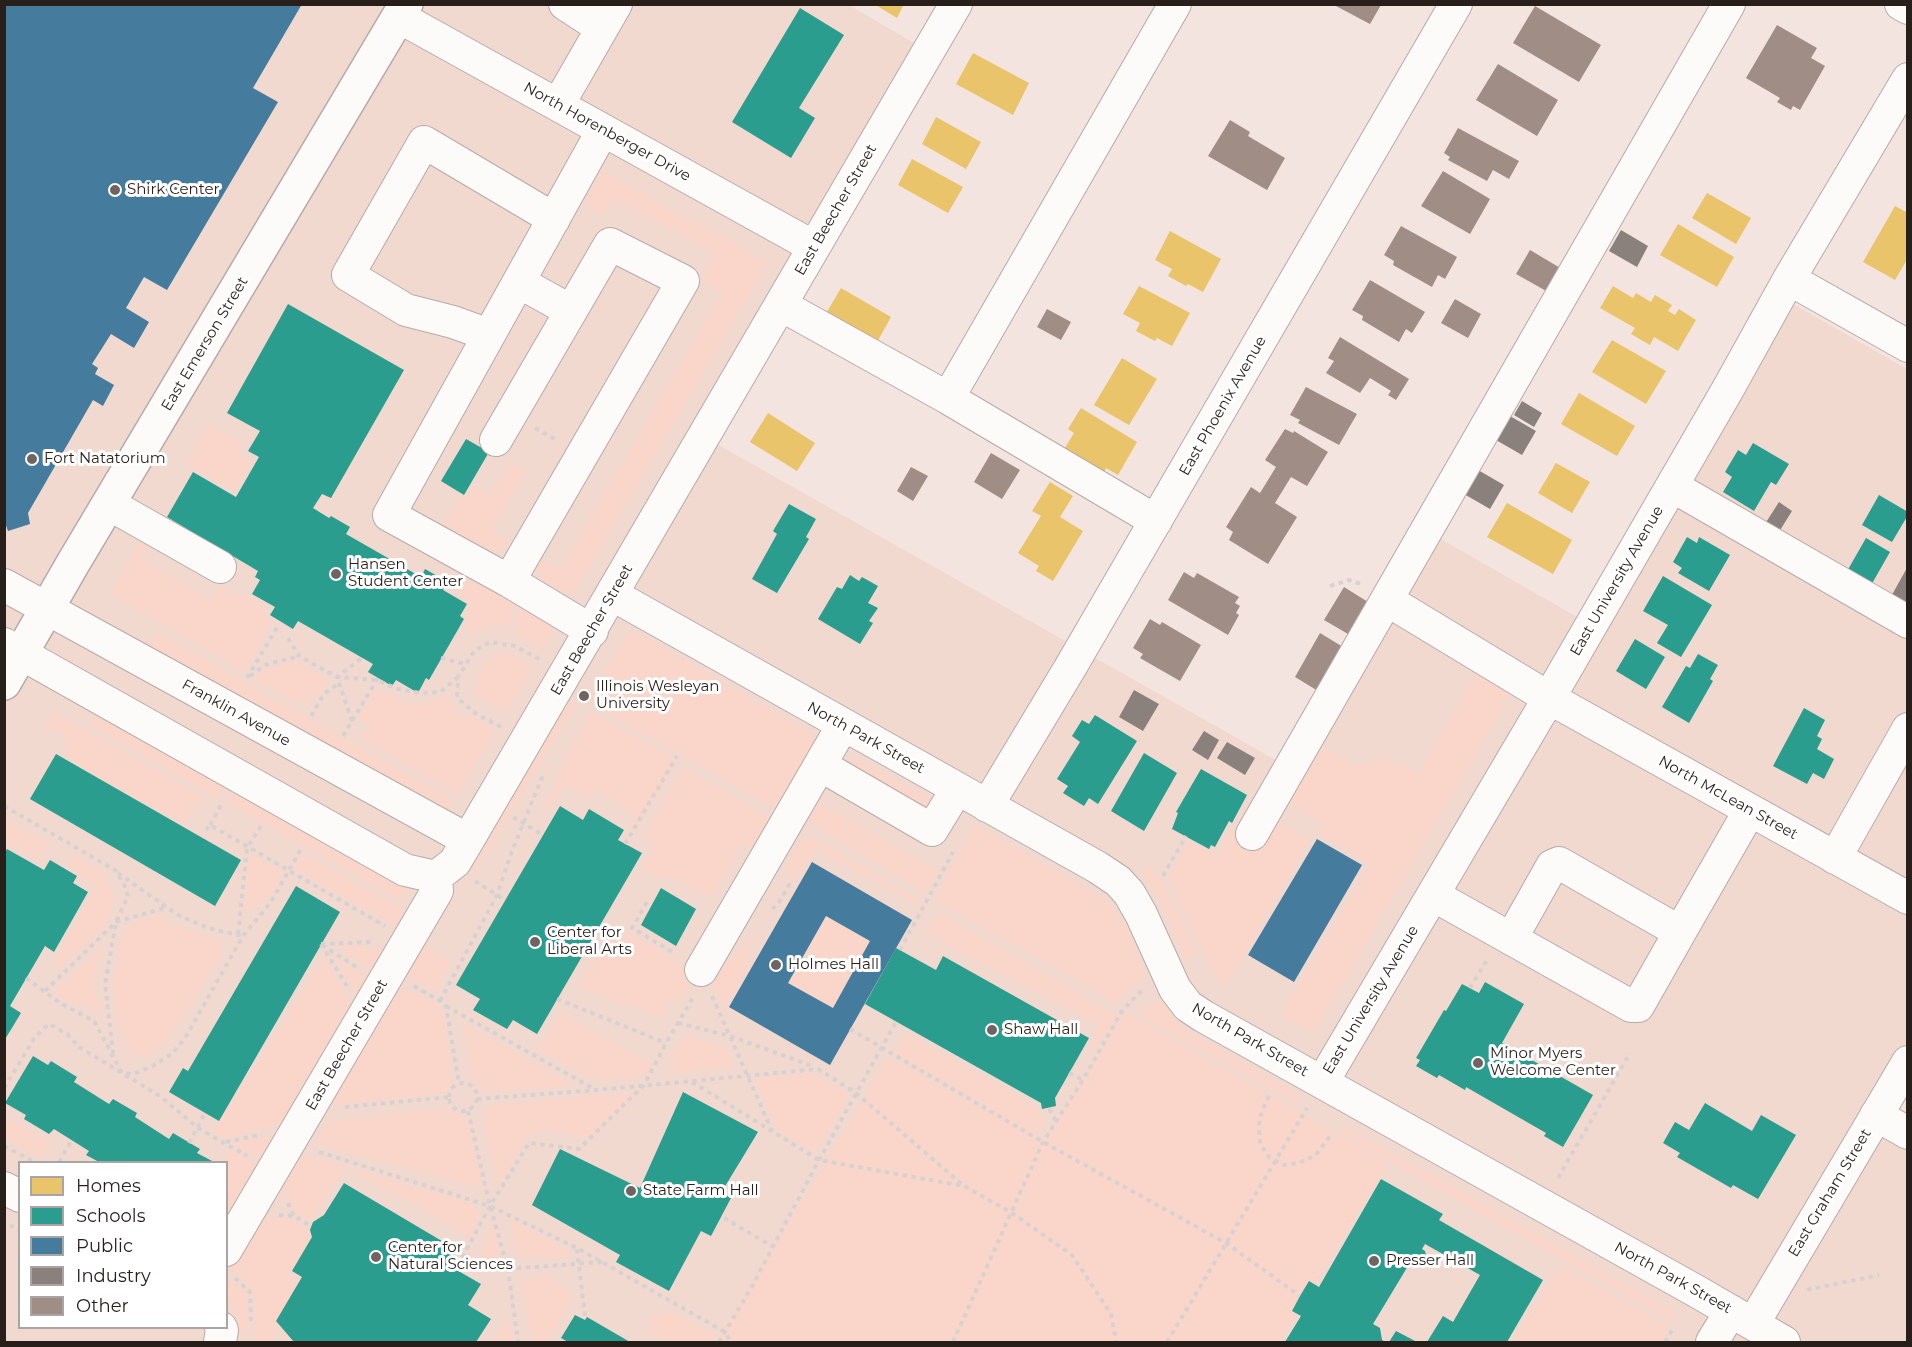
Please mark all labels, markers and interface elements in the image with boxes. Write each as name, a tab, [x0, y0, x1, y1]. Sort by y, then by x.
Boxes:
street label: North Horenberger Drive	[520, 78, 694, 186]
street label: East Beecher Street	[791, 141, 881, 279]
place label: Shirk Center	[127, 181, 220, 199]
marker: Shirk Center	[108, 183, 122, 197]
street label: East Emerson Street	[158, 274, 252, 414]
street label: East Phoenix Avenue	[1176, 333, 1270, 479]
place label: Fort Natatorium	[44, 450, 166, 468]
marker: Fort Natatorium	[25, 452, 39, 466]
street label: East University Avenue	[1567, 503, 1667, 659]
place label: Hansen Student Center	[348, 556, 463, 591]
street label: East Beecher Street	[547, 561, 637, 699]
marker: Hansen Student Center	[329, 567, 343, 581]
street label: Franklin Avenue	[179, 676, 293, 750]
place label: Illinois Wesleyan University	[596, 678, 720, 713]
marker: Illinois Wesleyan University	[577, 689, 591, 703]
street label: North Park Street	[804, 698, 928, 778]
street label: North McLean Street	[1655, 752, 1801, 844]
street label: East University Avenue	[1319, 922, 1423, 1078]
place label: Center for Liberal Arts	[547, 924, 632, 959]
marker: Center for Liberal Arts	[528, 935, 542, 949]
place label: Holmes Hall	[788, 956, 879, 974]
marker: Holmes Hall	[769, 958, 783, 972]
street label: East Beecher Street	[302, 976, 392, 1114]
street label: North Park Street	[1189, 999, 1311, 1081]
place label: Shaw Hall	[1004, 1021, 1078, 1039]
marker: Shaw Hall	[985, 1023, 999, 1037]
place label: Minor Myers Welcome Center	[1490, 1045, 1616, 1080]
marker: Minor Myers Welcome Center	[1471, 1056, 1485, 1070]
street label: East Graham Street	[1785, 1126, 1875, 1260]
legend	[18, 1161, 228, 1329]
text: Homes	[76, 1175, 141, 1197]
place label: State Farm Hall	[643, 1182, 759, 1200]
marker: State Farm Hall	[624, 1184, 638, 1198]
text: Schools	[76, 1205, 145, 1227]
text: Public	[76, 1235, 133, 1257]
street label: North Park Street	[1611, 1238, 1735, 1318]
place label: Center for Natural Sciences	[388, 1239, 513, 1274]
marker: Center for Natural Sciences	[369, 1250, 383, 1264]
place label: Presser Hall	[1386, 1252, 1474, 1270]
marker: Presser Hall	[1367, 1254, 1381, 1268]
text: Industry	[76, 1265, 151, 1287]
text: Other	[76, 1295, 129, 1317]

